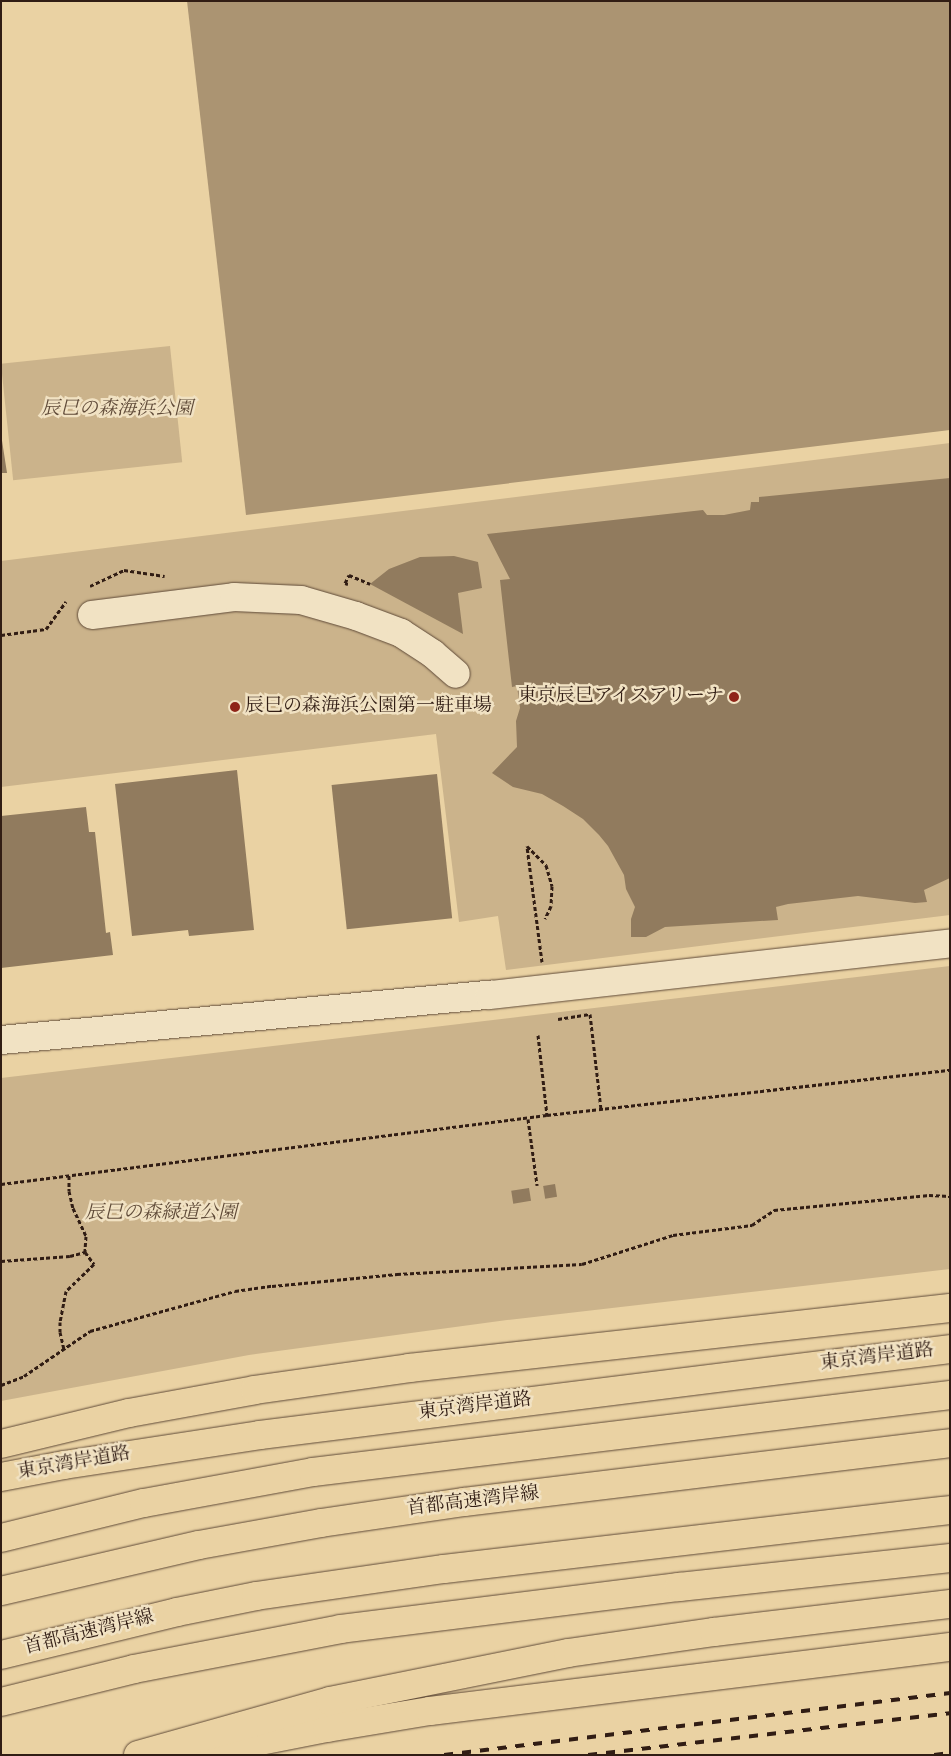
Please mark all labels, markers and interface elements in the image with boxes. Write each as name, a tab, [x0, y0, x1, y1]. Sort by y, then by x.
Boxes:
park label: 辰巳の森海浜公園	[41, 399, 193, 421]
place label: 東京辰巳アイスアリーナ	[515, 686, 724, 708]
marker: 東京辰巳アイスアリーナ	[728, 691, 740, 703]
place label: 辰巳の森海浜公園第一駐車場	[245, 696, 492, 718]
marker: 辰巳の森海浜公園第一駐車場	[229, 701, 241, 713]
park label: 辰巳の森緑道公園	[85, 1203, 237, 1225]
street label: 東京湾岸道路	[819, 1340, 935, 1376]
street label: 東京湾岸道路	[417, 1389, 533, 1425]
street label: 東京湾岸道路	[16, 1443, 132, 1485]
street label: 首都高速湾岸線	[406, 1483, 540, 1521]
street label: 首都高速湾岸線	[22, 1606, 156, 1660]

